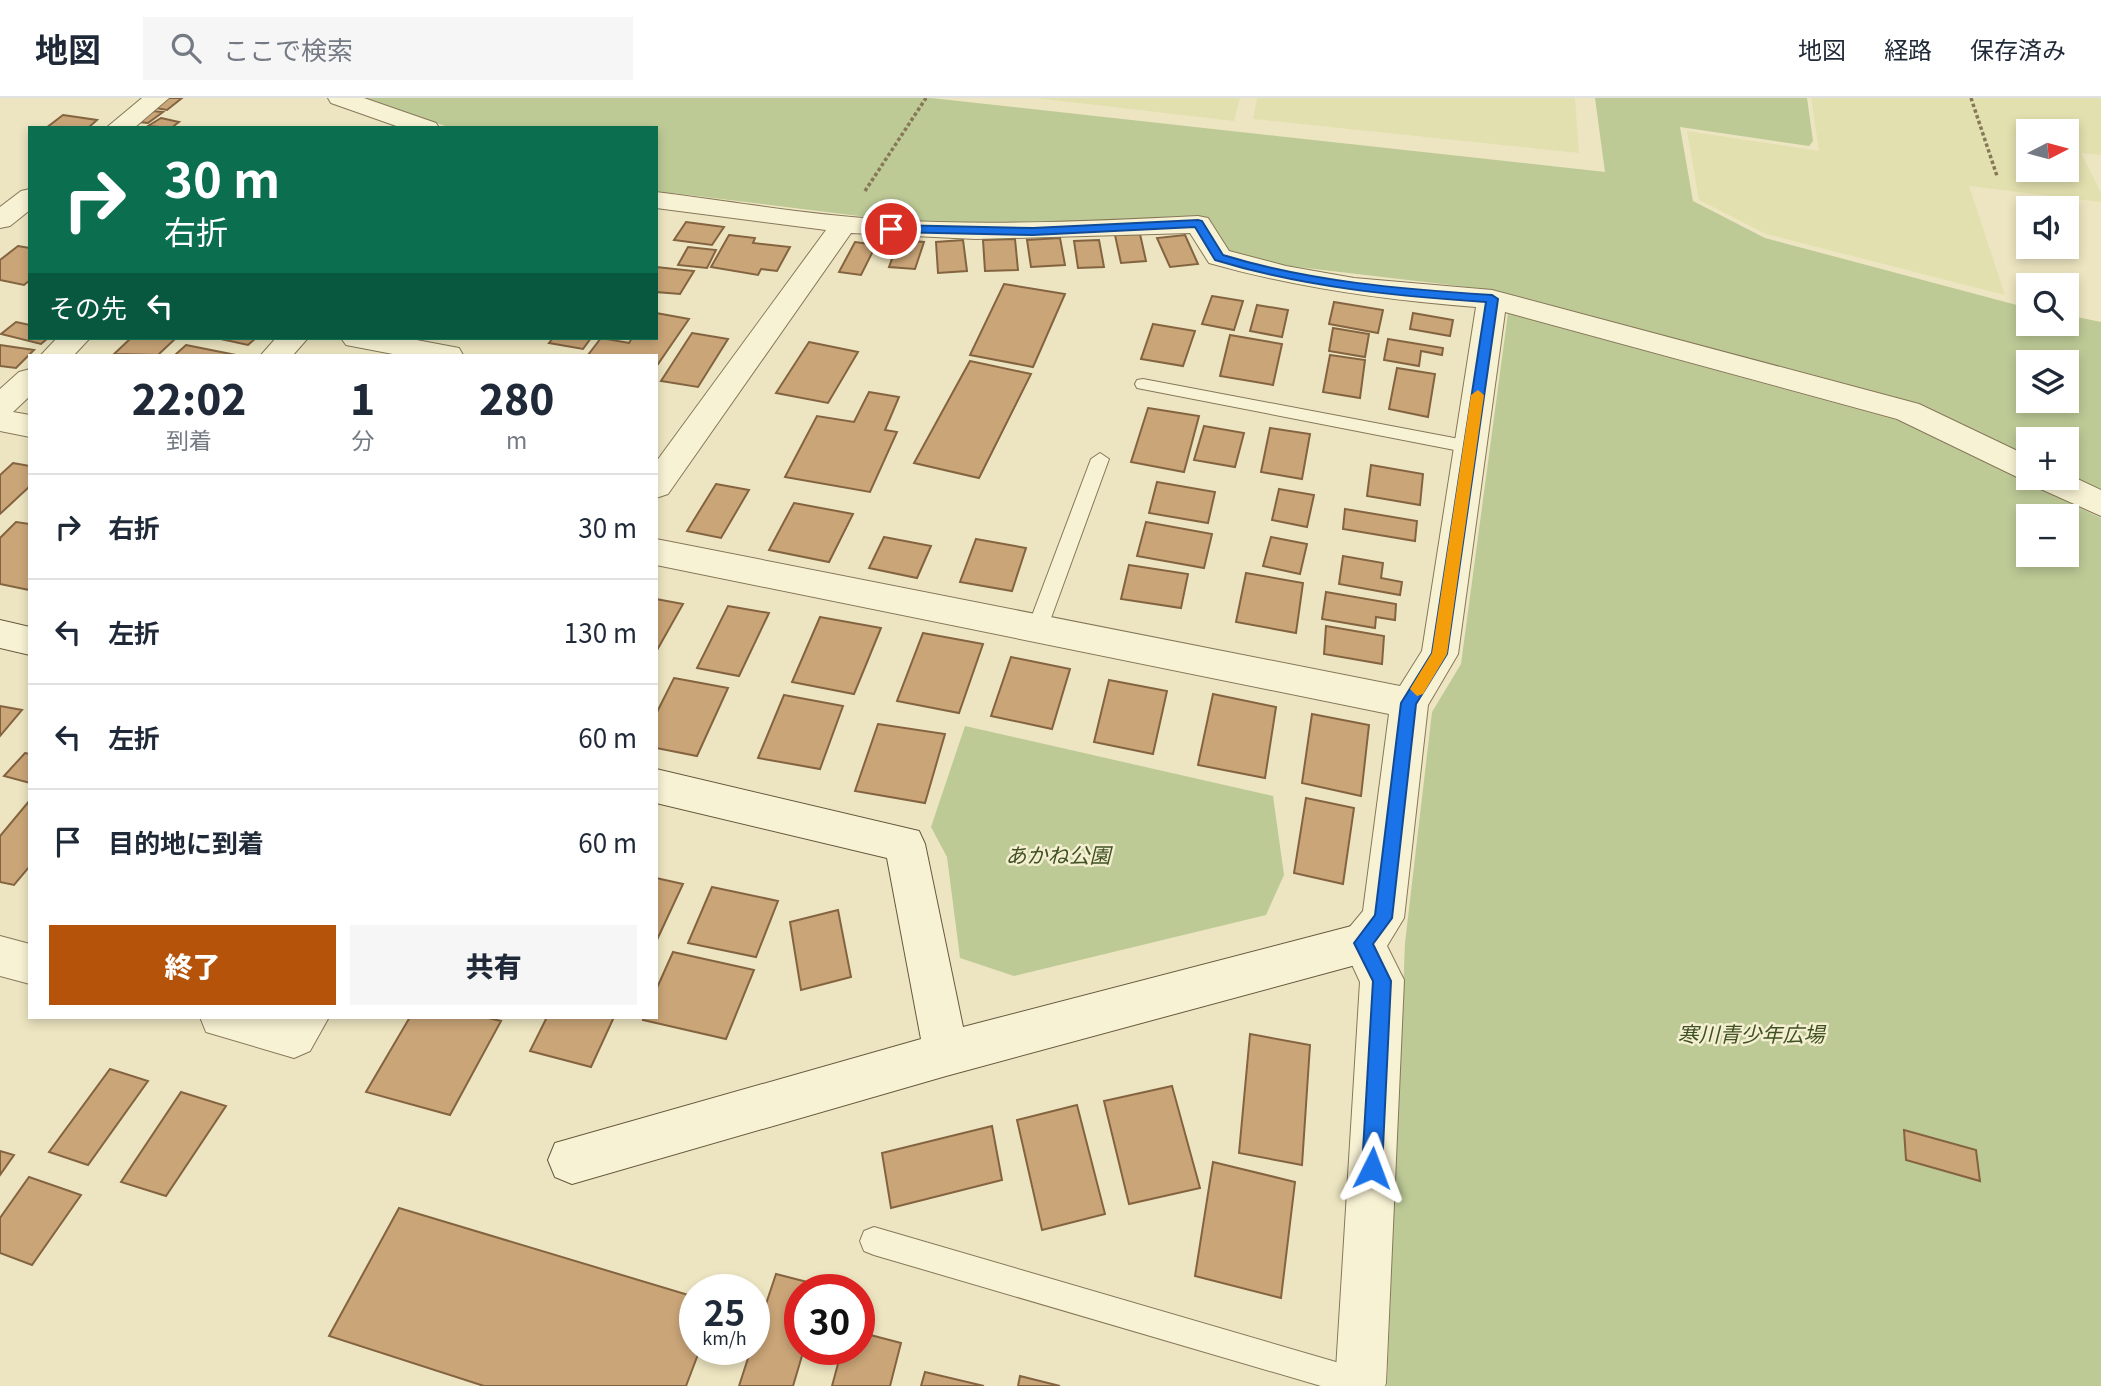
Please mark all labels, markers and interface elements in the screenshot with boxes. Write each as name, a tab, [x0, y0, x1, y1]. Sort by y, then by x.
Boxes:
search box	[143, 17, 633, 80]
text: 地図	[35, 24, 101, 72]
icon: search	[167, 29, 205, 67]
text: ここで検索	[223, 30, 353, 67]
text: 地図	[1798, 31, 1846, 66]
text: 経路	[1884, 31, 1932, 66]
text: 保存済み	[1970, 31, 2066, 66]
north arrow	[2016, 119, 2079, 182]
map controls	[2016, 119, 2079, 567]
text: 30 m	[164, 141, 280, 212]
icon: right	[49, 154, 140, 245]
button: sound	[2016, 196, 2079, 259]
pin	[861, 199, 921, 259]
text: 右折	[164, 207, 228, 253]
icon: arrive	[872, 210, 910, 248]
button: search	[2016, 273, 2079, 336]
icon: left	[141, 287, 179, 325]
text: その先	[49, 288, 127, 325]
button: layers	[2016, 350, 2079, 413]
text: 22:02	[132, 366, 246, 427]
text: 1	[350, 366, 375, 427]
text: 280	[479, 366, 554, 427]
text: 到着	[166, 422, 212, 456]
text: 分	[351, 422, 374, 456]
text: m	[506, 422, 527, 456]
button: +	[2016, 427, 2079, 490]
button: −	[2016, 504, 2079, 567]
icon: right	[49, 508, 87, 546]
text: 右折	[108, 508, 160, 545]
text: 30 m	[578, 508, 637, 545]
icon: left	[49, 613, 87, 651]
text: 左折	[108, 613, 160, 650]
text: 130 m	[564, 613, 637, 650]
icon: left	[49, 718, 87, 756]
text: 左折	[108, 718, 160, 755]
text: 60 m	[578, 718, 637, 755]
icon: arrive	[49, 823, 87, 861]
text: 目的地に到着	[108, 823, 264, 860]
text: 60 m	[578, 823, 637, 860]
park label: あかね公園	[1006, 839, 1113, 869]
button: 終了	[49, 925, 336, 1005]
button: 共有	[350, 925, 637, 1005]
park label: 寒川青少年広場	[1678, 1018, 1826, 1048]
position arrow	[1335, 1131, 1409, 1205]
speed limit sign: 30	[784, 1274, 875, 1365]
text: 25	[704, 1285, 745, 1336]
text: km/h	[702, 1324, 747, 1350]

